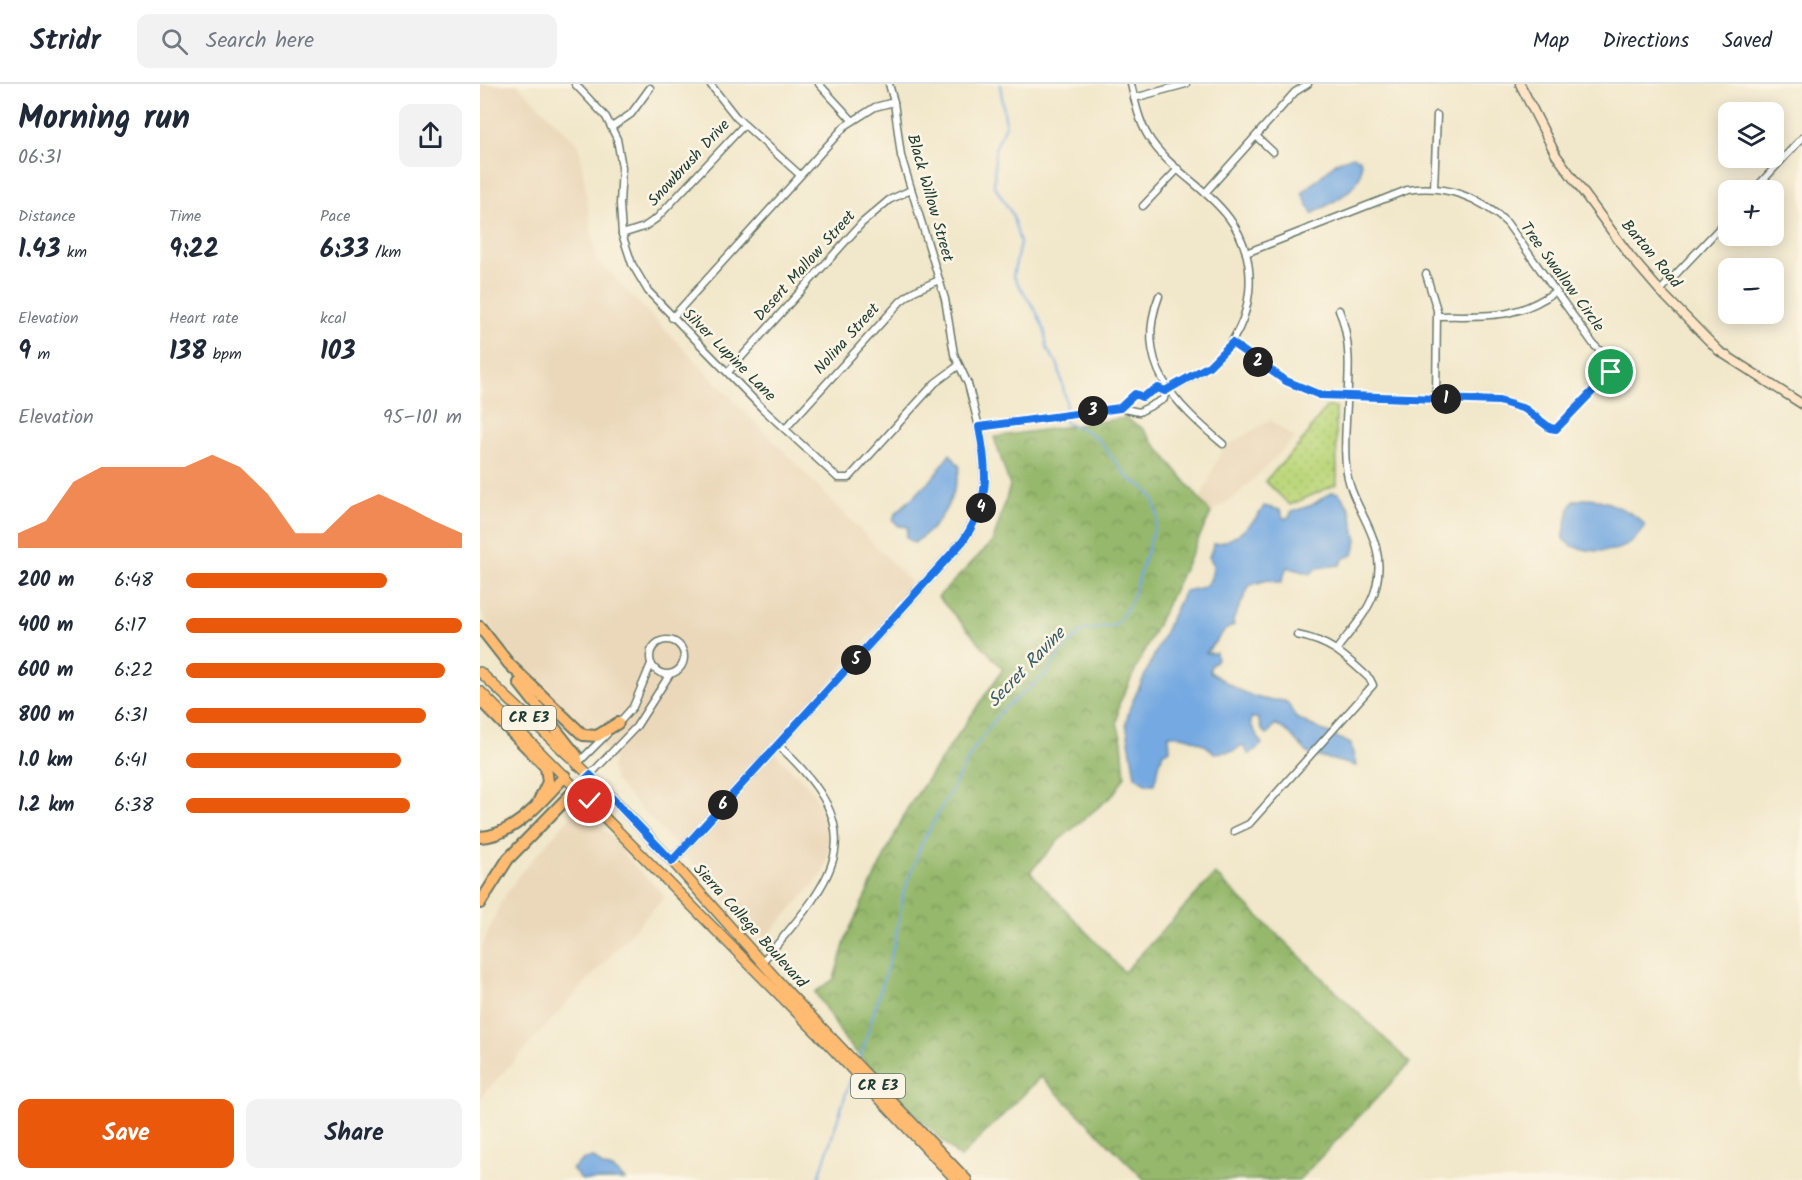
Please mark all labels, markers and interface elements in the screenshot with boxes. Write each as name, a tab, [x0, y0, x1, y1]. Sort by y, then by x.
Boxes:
search box	[137, 14, 557, 68]
text: Stridr	[30, 19, 101, 64]
text: Search here	[206, 24, 314, 59]
icon: search	[158, 25, 191, 58]
text: Map	[1533, 25, 1569, 58]
text: Directions	[1602, 25, 1689, 58]
text: Saved	[1722, 25, 1772, 58]
text: Morning run	[18, 93, 190, 146]
map controls	[1718, 102, 1784, 324]
button: layers	[1718, 102, 1784, 168]
button: share	[399, 104, 462, 167]
street label: Snowbrush Drive	[642, 114, 736, 212]
street label: Black Willow Street	[900, 131, 960, 266]
text: 06:31	[18, 142, 62, 174]
button: +	[1718, 180, 1784, 246]
text: Distance	[18, 204, 76, 229]
text: Time	[169, 204, 201, 229]
text: Pace	[320, 204, 351, 229]
street label: Desert Mallow Street	[748, 204, 862, 327]
street label: Barton Road	[1615, 214, 1688, 295]
street label: Tree Swallow Circle	[1513, 217, 1611, 337]
text: 1.43	[18, 229, 60, 271]
text: 9:22	[169, 229, 219, 271]
text: 6:33	[320, 229, 369, 271]
text: km	[60, 240, 87, 265]
text: /km	[369, 240, 401, 265]
button: −	[1718, 258, 1784, 324]
street label: Nolina Street	[808, 297, 887, 380]
street label: Silver Lupine Lane	[676, 302, 782, 408]
text: Elevation	[18, 306, 79, 331]
text: Heart rate	[169, 306, 239, 331]
text: kcal	[320, 306, 346, 331]
text: 9	[18, 331, 31, 373]
text: 138	[169, 331, 206, 373]
text: 103	[320, 331, 355, 373]
text: m	[31, 342, 50, 367]
text: bpm	[206, 342, 242, 367]
pin	[1585, 346, 1636, 397]
pin: 2	[1243, 347, 1273, 377]
text: 2	[1253, 349, 1263, 374]
icon: arrive	[1594, 355, 1627, 388]
pin: 1	[1431, 384, 1461, 414]
text: 1	[1444, 386, 1448, 411]
pin: 3	[1078, 396, 1108, 426]
text: 3	[1089, 398, 1097, 423]
text: Elevation	[18, 402, 94, 434]
text: 95–101 m	[383, 402, 462, 434]
pin: 4	[966, 493, 996, 523]
text: 4	[977, 495, 985, 520]
text: 200 m	[18, 565, 74, 597]
text: 6:48	[114, 565, 153, 597]
text: 400 m	[18, 610, 74, 642]
text: 6:17	[114, 610, 146, 642]
water label: Secret Ravine	[981, 620, 1074, 715]
pin: 5	[841, 645, 871, 675]
text: 5	[852, 647, 860, 672]
text: 600 m	[18, 655, 73, 687]
text: 6:22	[114, 655, 153, 687]
text: 800 m	[18, 700, 74, 732]
text: 6:31	[114, 700, 148, 732]
road number: CR E3	[502, 706, 556, 730]
text: 1.0 km	[18, 745, 73, 777]
text: 6:41	[114, 745, 147, 777]
pin	[564, 775, 615, 826]
icon: check	[573, 784, 606, 817]
text: 1.2 km	[18, 790, 74, 822]
text: 6:38	[114, 790, 154, 822]
pin: 6	[708, 790, 738, 820]
text: 6	[719, 792, 727, 817]
street label: Sierra College Boulevard	[687, 858, 814, 995]
road number: CR E3	[851, 1074, 905, 1098]
button: Save	[18, 1099, 234, 1168]
button: Share	[246, 1099, 462, 1168]

